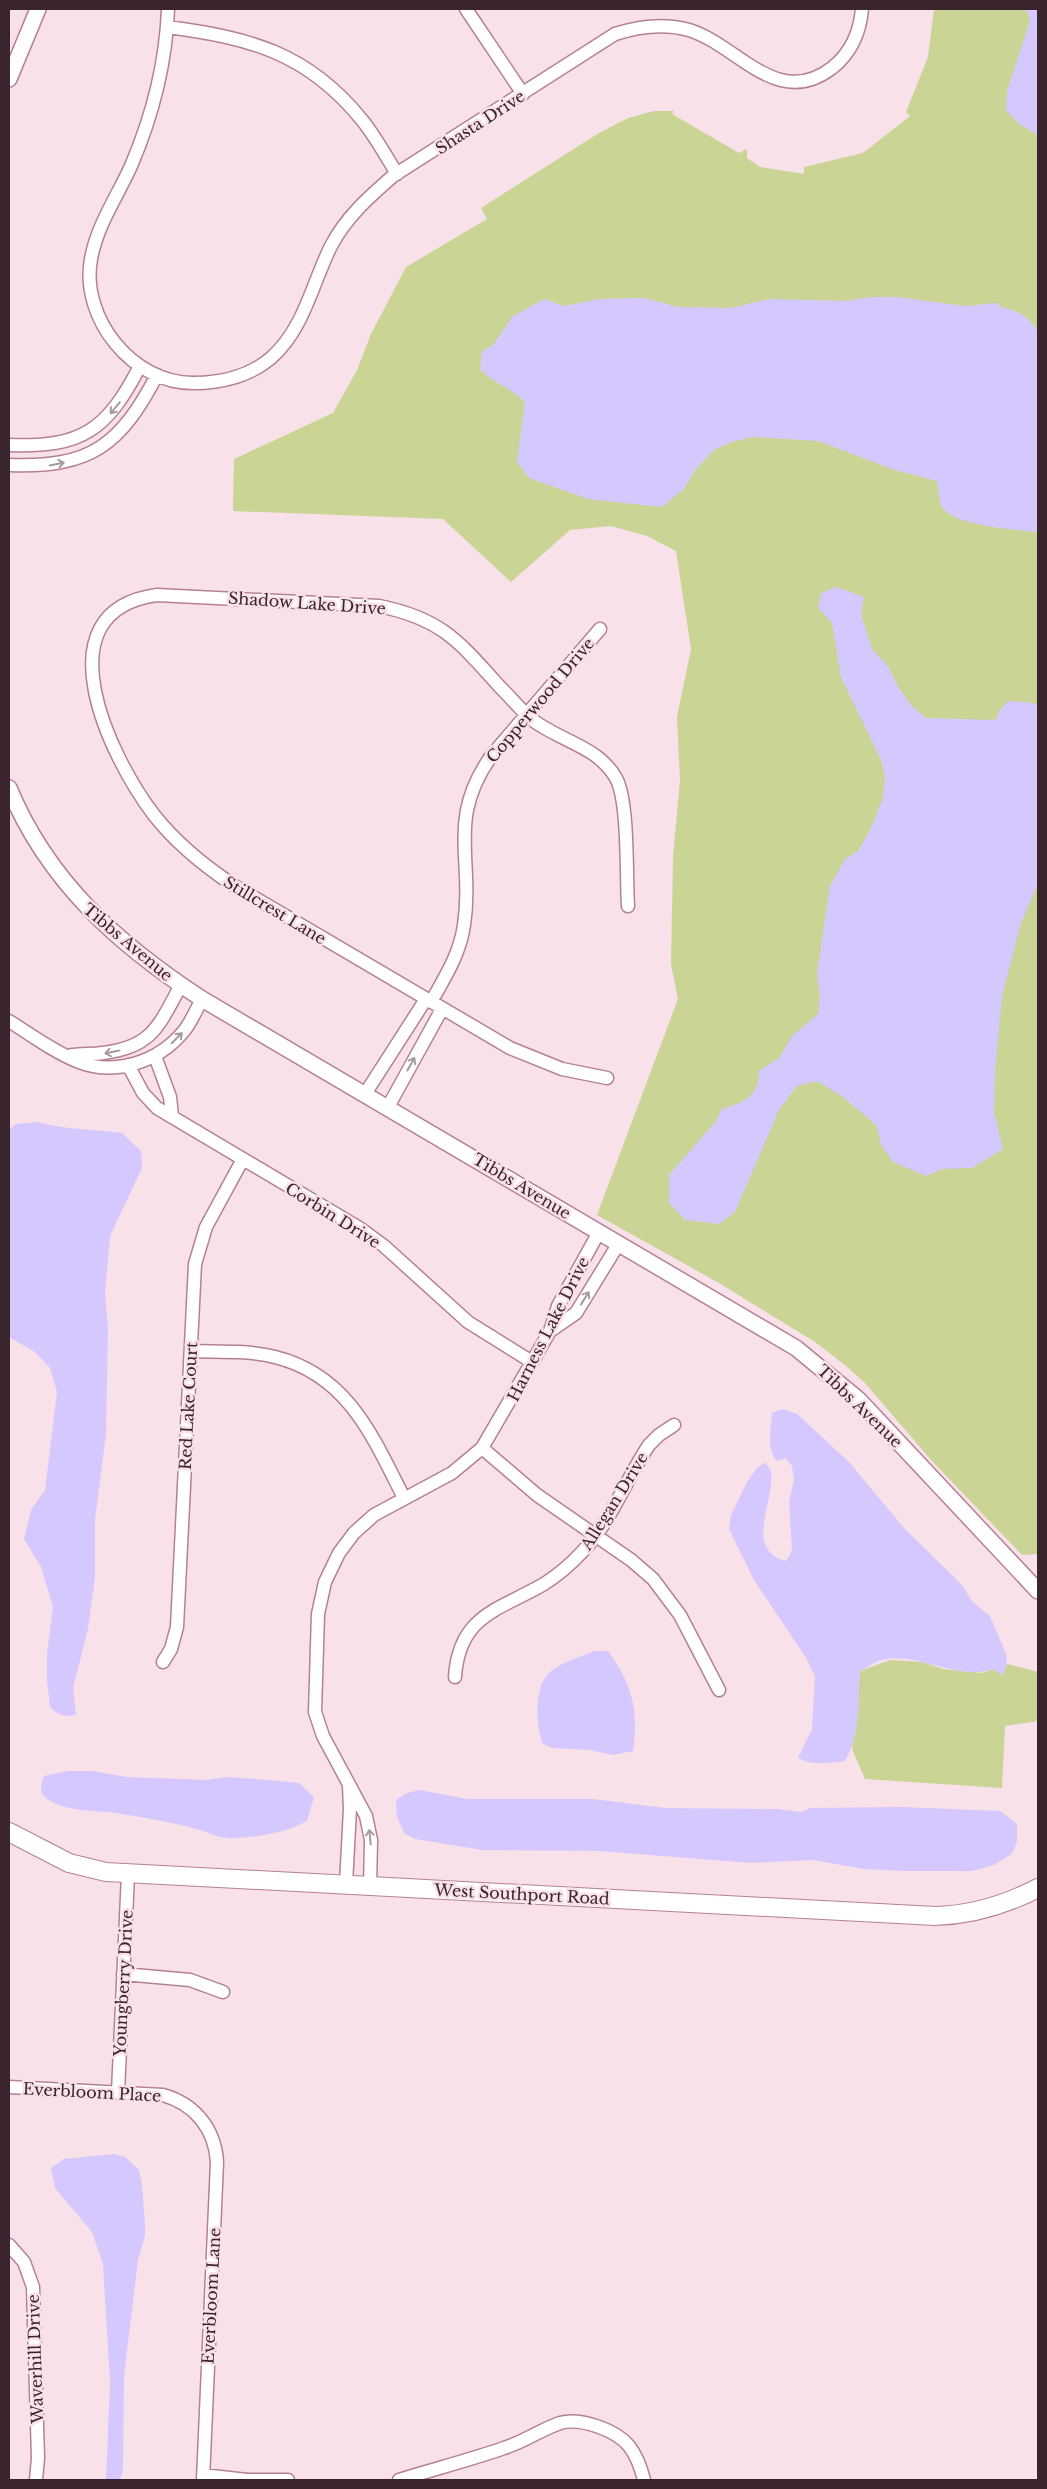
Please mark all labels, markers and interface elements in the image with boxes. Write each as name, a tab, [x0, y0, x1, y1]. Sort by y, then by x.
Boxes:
street label: Shasta Drive	[432, 86, 528, 158]
one-way arrow	[110, 401, 121, 414]
one-way arrow	[49, 458, 65, 468]
street label: Shadow Lake Drive	[227, 588, 387, 618]
street label: Copperwood Drive	[482, 633, 598, 767]
street label: Stillcrest Lane	[220, 872, 330, 948]
street label: Tibbs Avenue	[79, 899, 177, 985]
one-way arrow	[170, 1032, 183, 1044]
one-way arrow	[104, 1047, 120, 1057]
one-way arrow	[407, 1058, 417, 1072]
street label: Tibbs Avenue	[469, 1149, 575, 1223]
street label: Corbin Drive	[282, 1178, 384, 1252]
street label: Harness Lake Drive	[503, 1253, 593, 1405]
one-way arrow	[580, 1292, 590, 1306]
street label: Red Lake Court	[175, 1341, 201, 1471]
street label: Tibbs Avenue	[813, 1360, 907, 1452]
street label: Allegan Drive	[575, 1448, 652, 1555]
one-way arrow	[365, 1830, 375, 1846]
street label: West Southport Road	[433, 1879, 610, 1909]
street label: Youngberry Drive	[109, 1909, 137, 2058]
street label: Everbloom Place	[22, 2078, 162, 2106]
street label: Everbloom Lane	[197, 2227, 225, 2365]
street label: Waverhill Drive	[23, 2294, 47, 2425]

